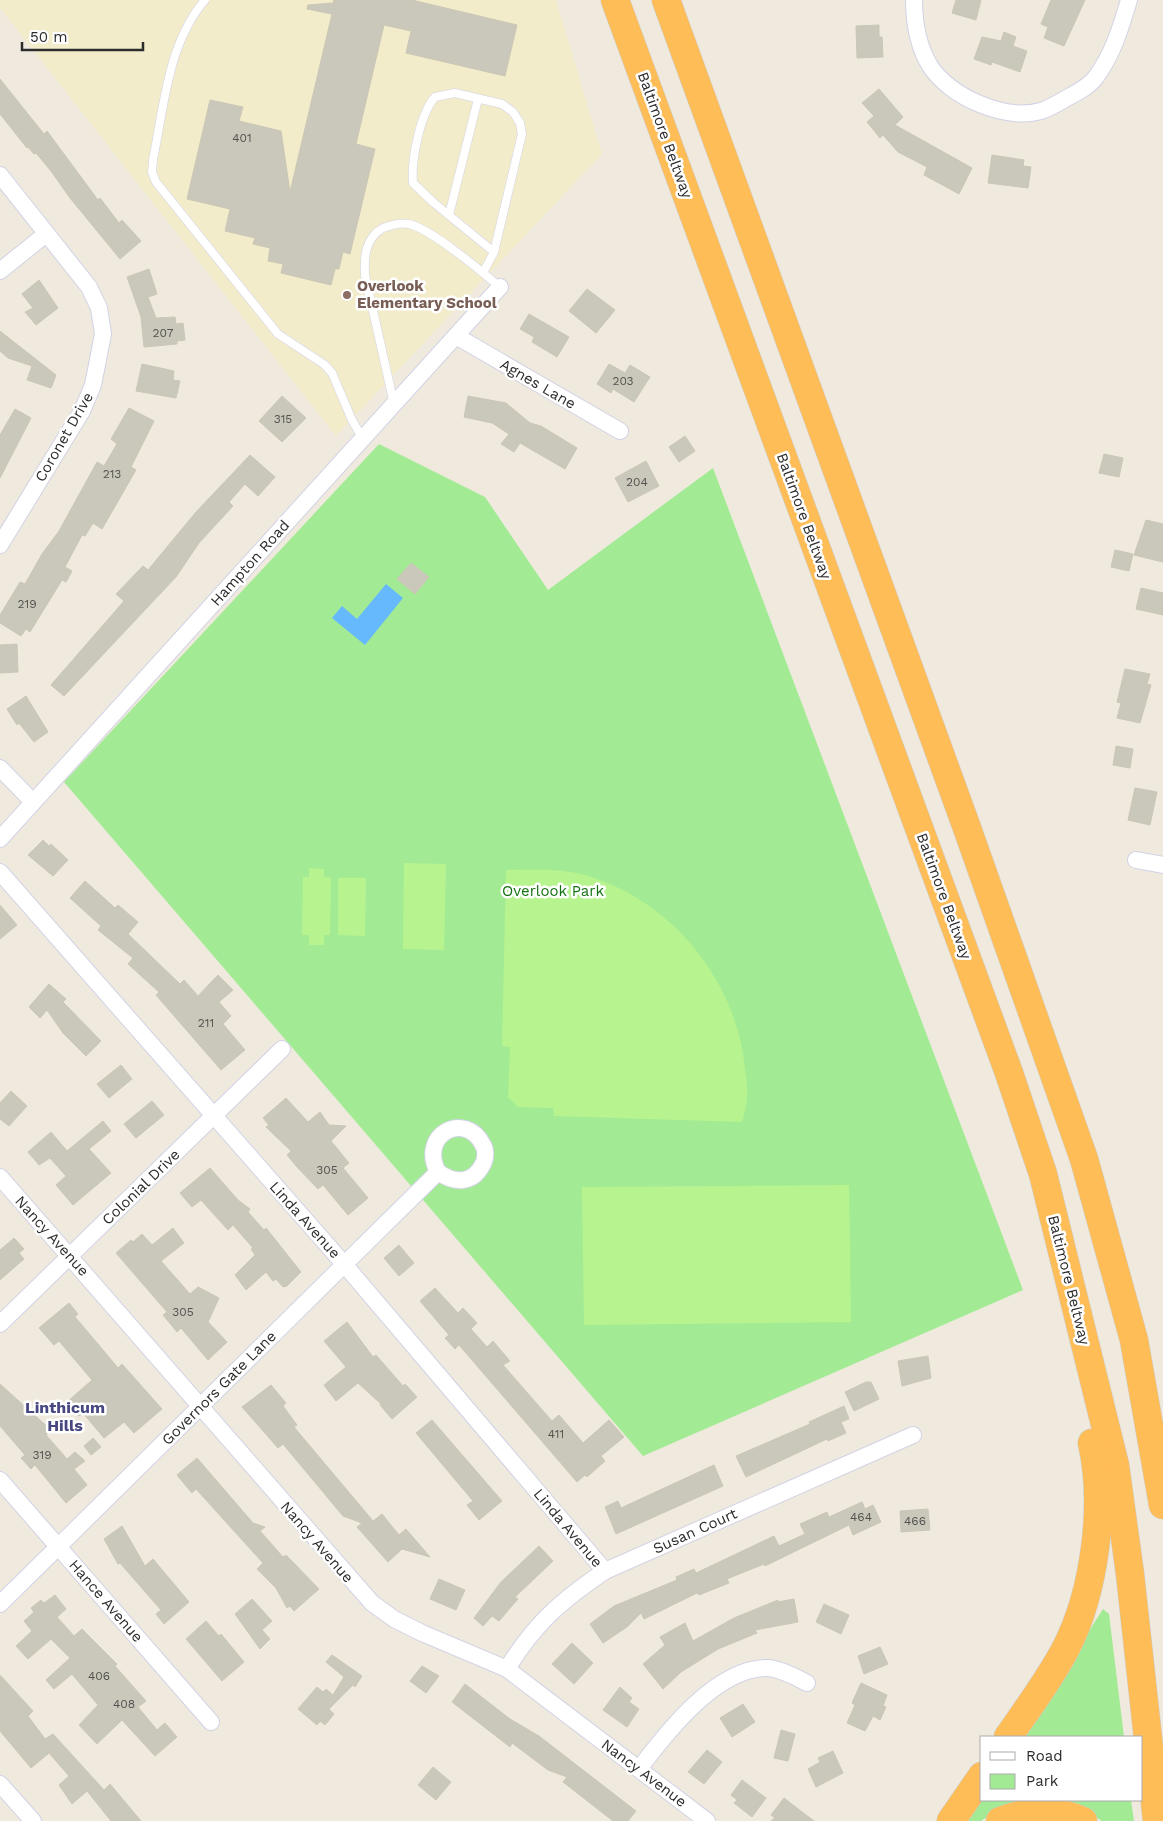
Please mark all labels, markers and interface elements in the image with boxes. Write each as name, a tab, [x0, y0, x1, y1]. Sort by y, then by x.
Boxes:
scale bar	[22, 20, 144, 52]
text: 50 m	[30, 28, 67, 46]
street label: Baltimore Beltway	[634, 69, 696, 201]
house number: 401	[232, 131, 252, 145]
place label: Overlook Elementary School	[357, 277, 497, 312]
marker: Overlook Elementary School	[341, 289, 353, 301]
house number: 207	[153, 326, 174, 340]
street label: Agnes Lane	[497, 355, 579, 413]
house number: 203	[612, 374, 634, 388]
street label: Coronet Drive	[31, 389, 97, 485]
house number: 315	[274, 412, 292, 426]
street label: Baltimore Beltway	[773, 450, 835, 582]
house number: 213	[103, 467, 121, 481]
house number: 204	[626, 475, 648, 489]
street label: Hampton Road	[207, 516, 293, 610]
house number: 219	[17, 597, 37, 611]
street label: Baltimore Beltway	[913, 830, 975, 962]
park label: Overlook Park	[502, 882, 604, 900]
house number: 211	[198, 1016, 214, 1030]
street label: Colonial Drive	[98, 1145, 184, 1229]
house number: 305	[316, 1163, 338, 1177]
street label: Linda Avenue	[266, 1178, 344, 1262]
street label: Nancy Avenue	[11, 1192, 93, 1280]
street label: Baltimore Beltway	[1044, 1213, 1094, 1347]
house number: 305	[172, 1305, 194, 1319]
street label: Governors Gate Lane	[158, 1327, 280, 1449]
district label: Linthicum Hills	[25, 1398, 105, 1435]
house number: 411	[548, 1427, 564, 1441]
house number: 319	[32, 1448, 52, 1462]
street label: Linda Avenue	[530, 1485, 606, 1571]
street label: Nancy Avenue	[277, 1498, 357, 1586]
street label: Susan Court	[650, 1504, 740, 1558]
house number: 464	[850, 1510, 872, 1524]
house number: 466	[904, 1514, 926, 1528]
street label: Hance Avenue	[65, 1556, 147, 1646]
house number: 406	[88, 1669, 110, 1683]
house number: 408	[113, 1697, 135, 1711]
street label: Nancy Avenue	[598, 1735, 690, 1811]
legend	[980, 1736, 1143, 1801]
text: Road	[1026, 1747, 1063, 1765]
text: Park	[1026, 1772, 1059, 1790]

